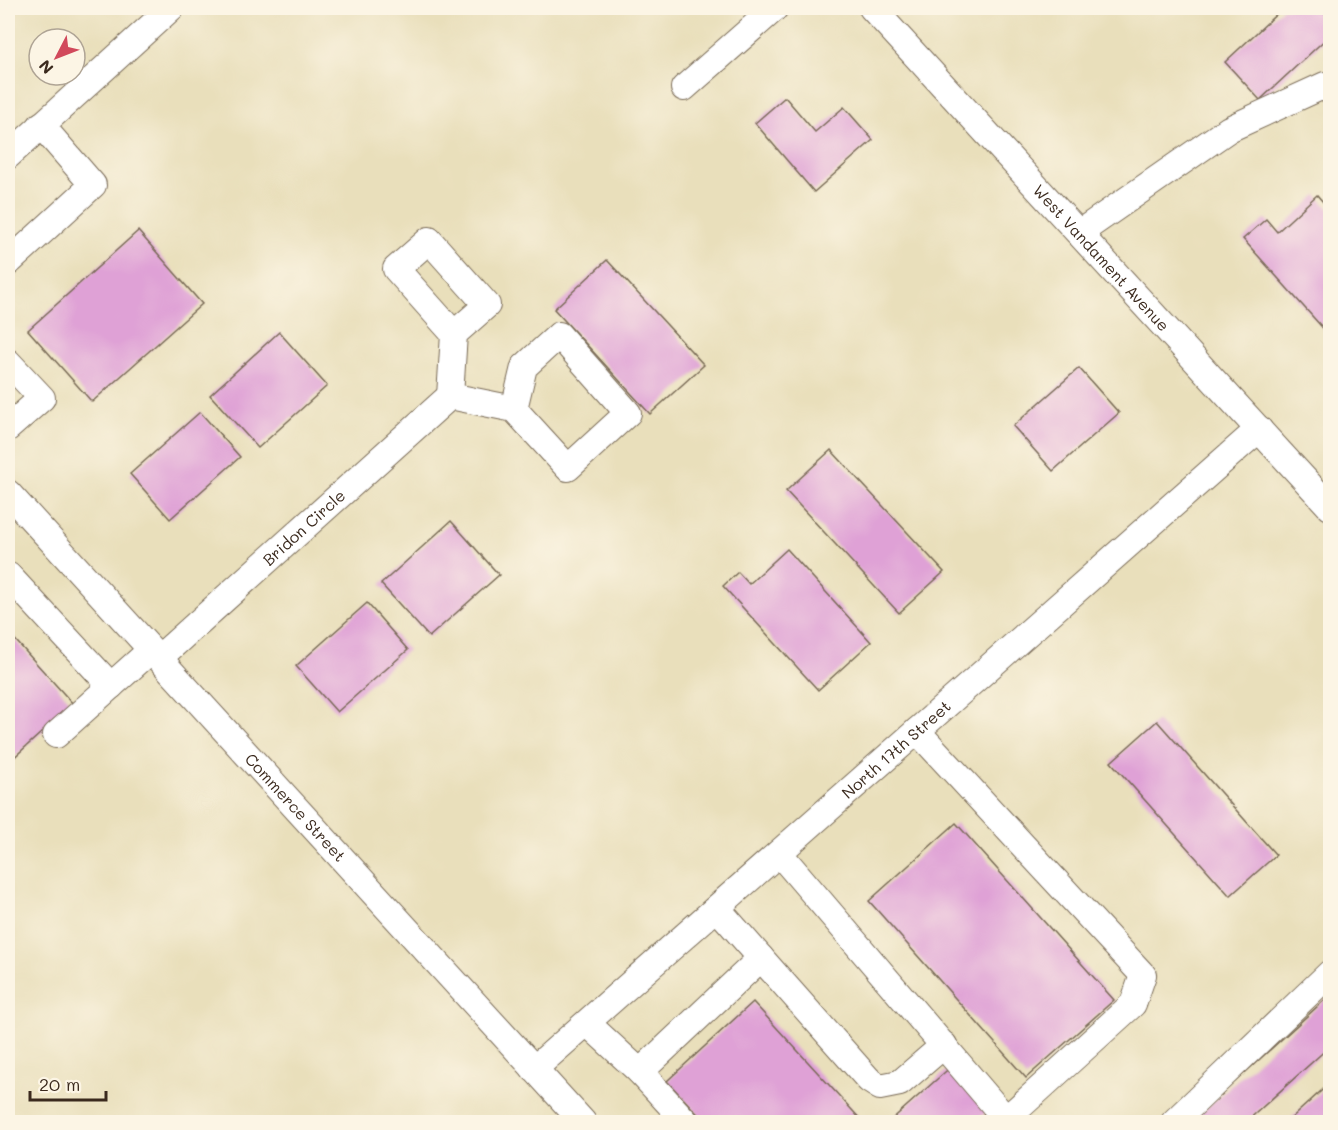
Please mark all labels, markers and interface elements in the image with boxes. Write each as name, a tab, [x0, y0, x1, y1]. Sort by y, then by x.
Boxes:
north arrow	[27, 27, 87, 87]
text: N	[34, 56, 57, 79]
street label: West Vandament Avenue	[1029, 179, 1174, 335]
street label: Bridon Circle	[258, 484, 349, 570]
street label: North 17th Street	[837, 695, 955, 803]
street label: Commerce Street	[241, 748, 351, 866]
scale bar	[30, 1064, 106, 1102]
text: 20 m	[39, 1072, 80, 1096]

